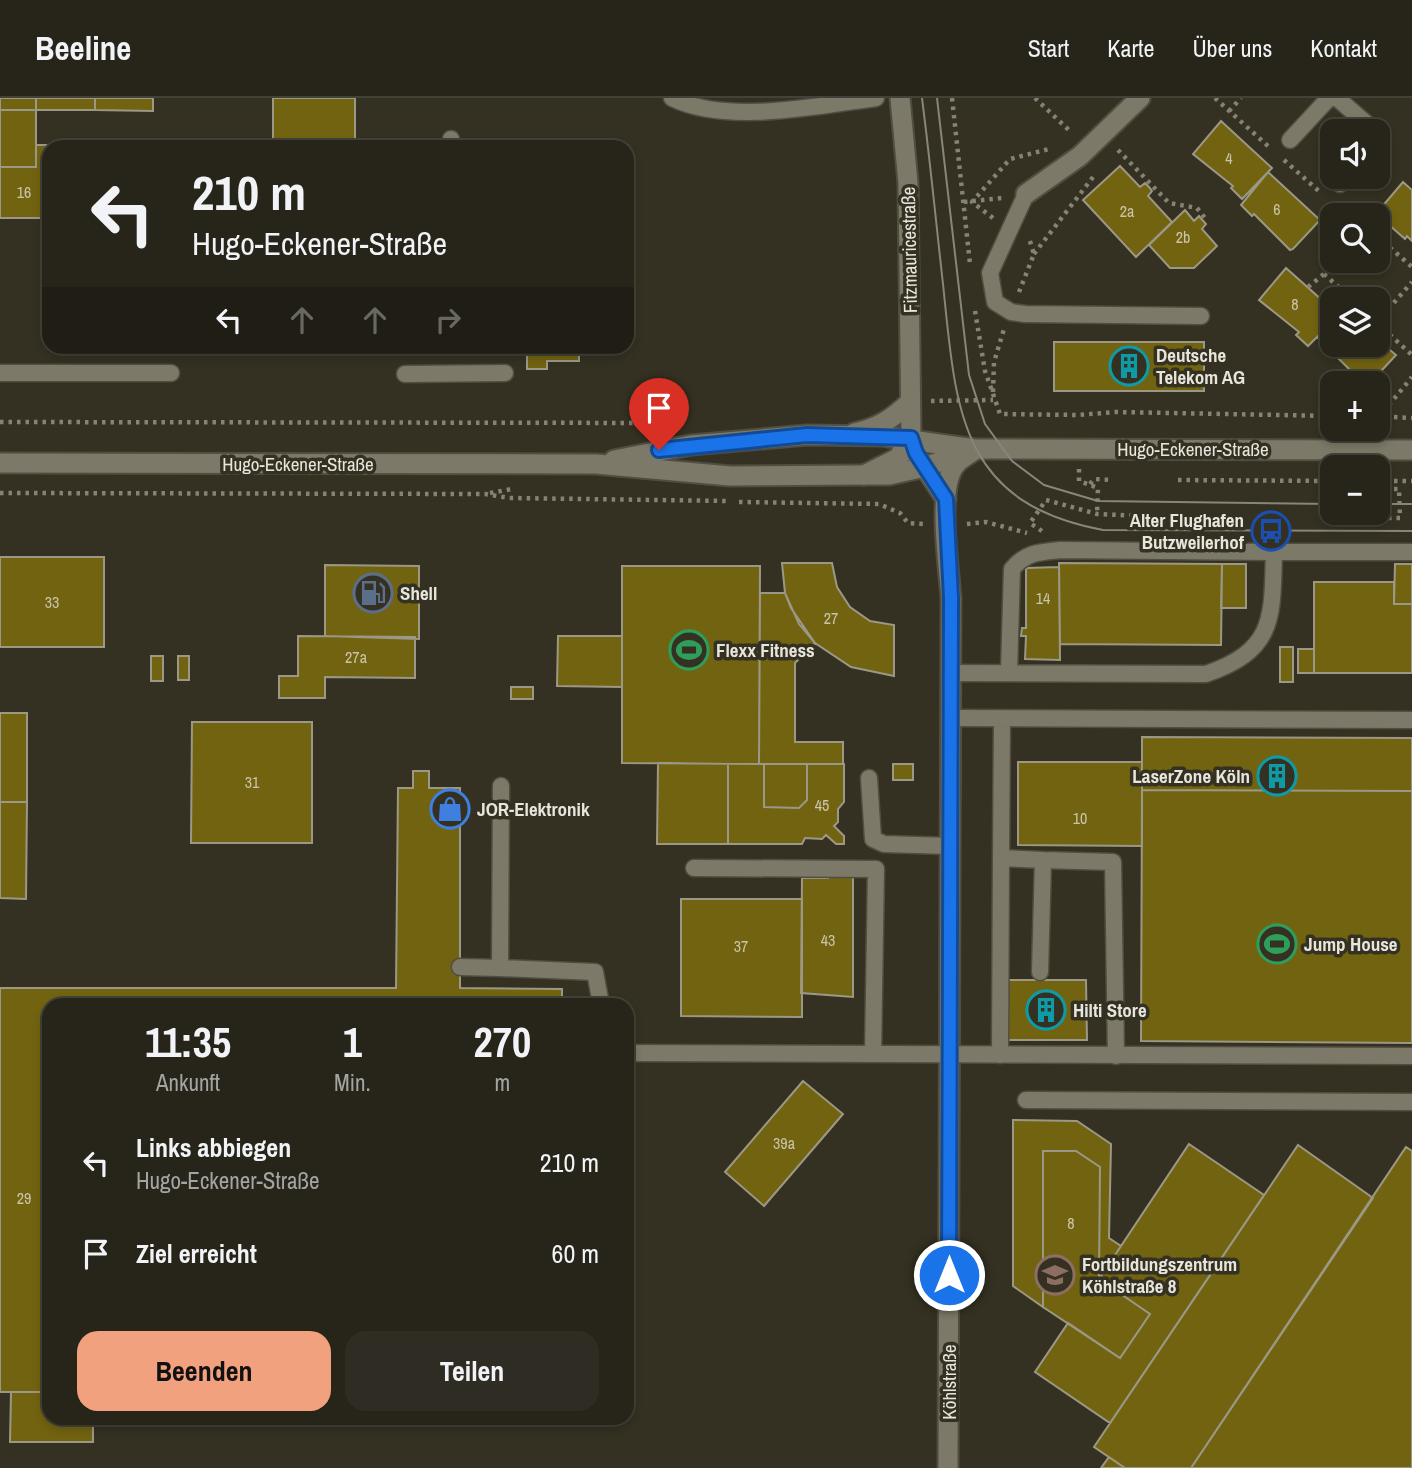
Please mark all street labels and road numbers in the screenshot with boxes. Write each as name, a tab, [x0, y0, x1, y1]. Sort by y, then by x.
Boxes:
street label: Fitzmauricestraße	[895, 187, 923, 313]
street label: Hugo-Eckener-Straße	[1117, 436, 1269, 462]
street label: Hugo-Eckener-Straße	[222, 451, 374, 477]
street label: Köhlstraße	[936, 1344, 962, 1420]

